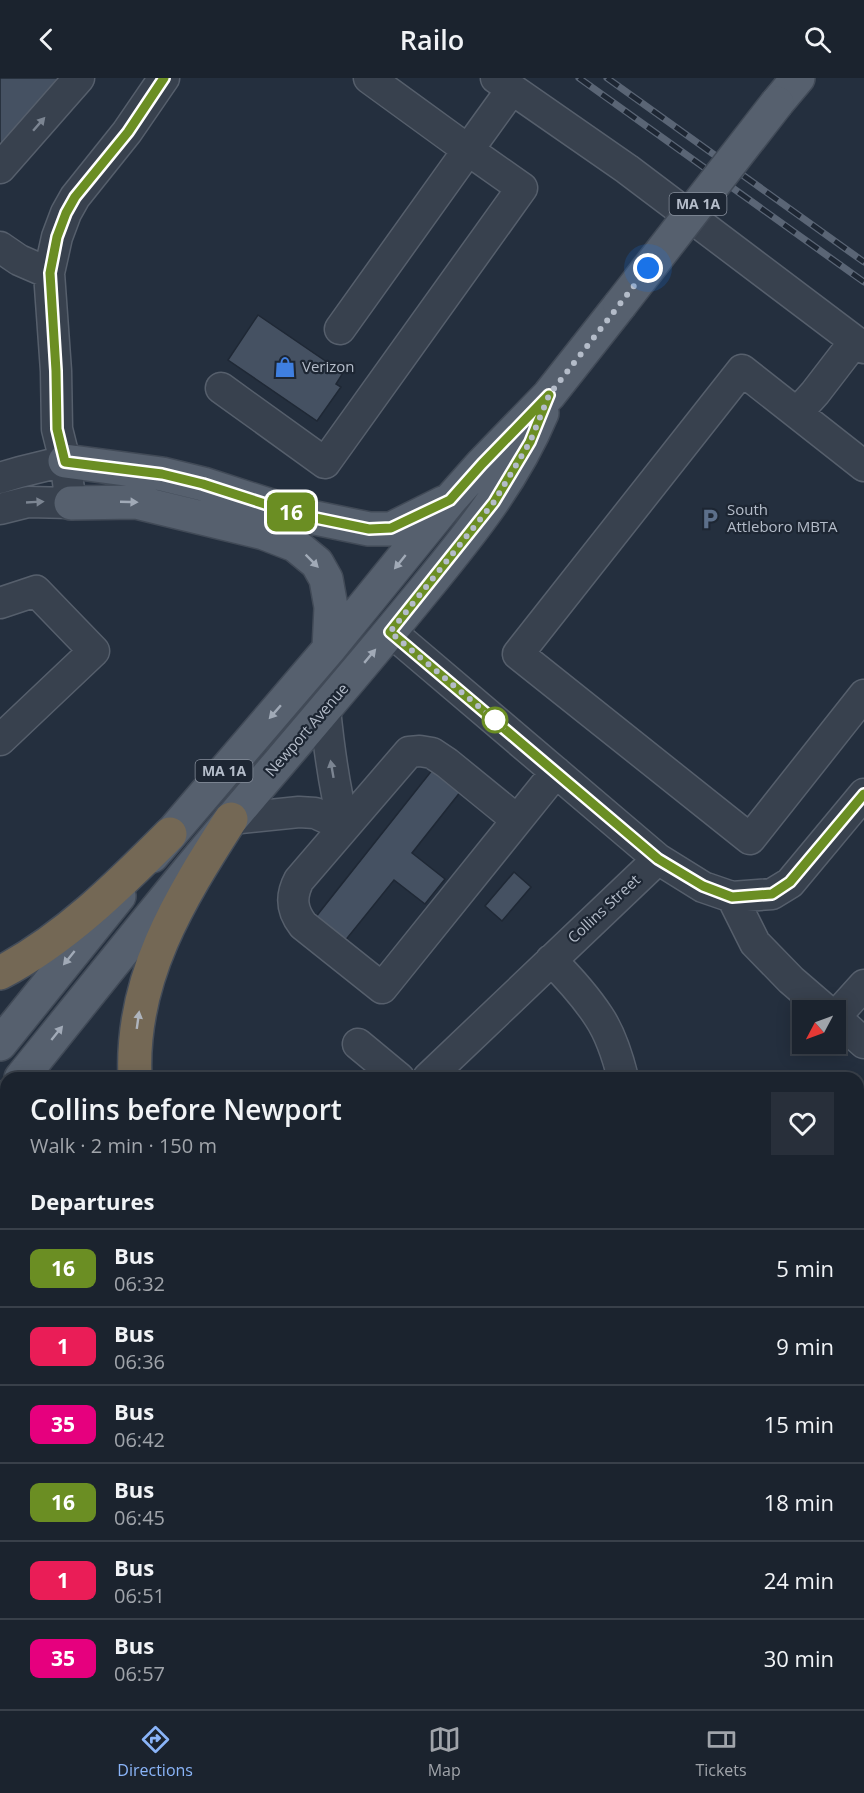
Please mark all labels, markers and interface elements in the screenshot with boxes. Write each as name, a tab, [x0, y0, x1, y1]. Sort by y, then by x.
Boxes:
text: Railo	[400, 21, 464, 58]
icon: back	[30, 23, 63, 56]
icon: search	[801, 23, 834, 56]
one-way arrow	[32, 117, 45, 132]
road number: MA 1A	[670, 193, 726, 215]
your location	[633, 253, 663, 283]
shop icon: Verizon	[273, 355, 297, 379]
place label: Verizon	[302, 356, 355, 376]
line badge: 16	[264, 492, 318, 532]
one-way arrow	[26, 498, 45, 507]
one-way arrow	[120, 498, 139, 507]
text: 16	[279, 498, 303, 526]
place label: South Attleboro MBTA	[727, 499, 838, 536]
parking icon: South Attleboro MBTA	[698, 507, 722, 531]
one-way arrow	[305, 553, 319, 567]
one-way arrow	[394, 554, 407, 569]
one-way arrow	[363, 649, 375, 664]
street label: Newport Avenue	[260, 679, 352, 780]
one-way arrow	[268, 704, 282, 719]
unlabelled marker	[482, 707, 508, 733]
road number: MA 1A	[196, 760, 252, 782]
one-way arrow	[327, 760, 336, 779]
street label: Collins Street	[563, 870, 644, 947]
one-way arrow	[63, 950, 76, 966]
north arrow	[792, 1000, 846, 1054]
map controls	[792, 1000, 846, 1054]
one-way arrow	[133, 1011, 142, 1030]
one-way arrow	[51, 1025, 64, 1041]
text: Collins before Newport	[30, 1090, 342, 1128]
button: heart	[771, 1092, 834, 1155]
text: Walk · 2 min · 150 m	[30, 1132, 217, 1159]
text: Departures	[30, 1186, 154, 1216]
text: Bus	[114, 1240, 154, 1270]
text: 5 min	[776, 1253, 834, 1283]
text: 16	[51, 1254, 75, 1282]
text: 06:32	[114, 1270, 165, 1297]
text: Bus	[114, 1318, 154, 1348]
text: 9 min	[776, 1331, 834, 1361]
text: 1	[57, 1332, 69, 1360]
text: 06:36	[114, 1348, 165, 1375]
text: Bus	[114, 1396, 154, 1426]
text: 15 min	[764, 1409, 834, 1439]
text: 35	[51, 1410, 75, 1438]
text: 06:42	[114, 1426, 165, 1453]
text: Bus	[114, 1474, 154, 1504]
text: 18 min	[764, 1487, 834, 1517]
text: 16	[51, 1488, 75, 1516]
text: 06:45	[114, 1504, 165, 1531]
text: Bus	[114, 1552, 154, 1582]
text: 24 min	[764, 1565, 834, 1595]
text: 1	[57, 1566, 69, 1594]
text: 06:51	[114, 1582, 165, 1609]
text: Bus	[114, 1630, 154, 1660]
text: 30 min	[764, 1643, 834, 1673]
text: 35	[51, 1644, 75, 1672]
text: 06:57	[114, 1660, 165, 1687]
tab: Directions	[117, 1723, 193, 1781]
tab: Map	[428, 1723, 461, 1781]
tab: Tickets	[695, 1723, 747, 1781]

